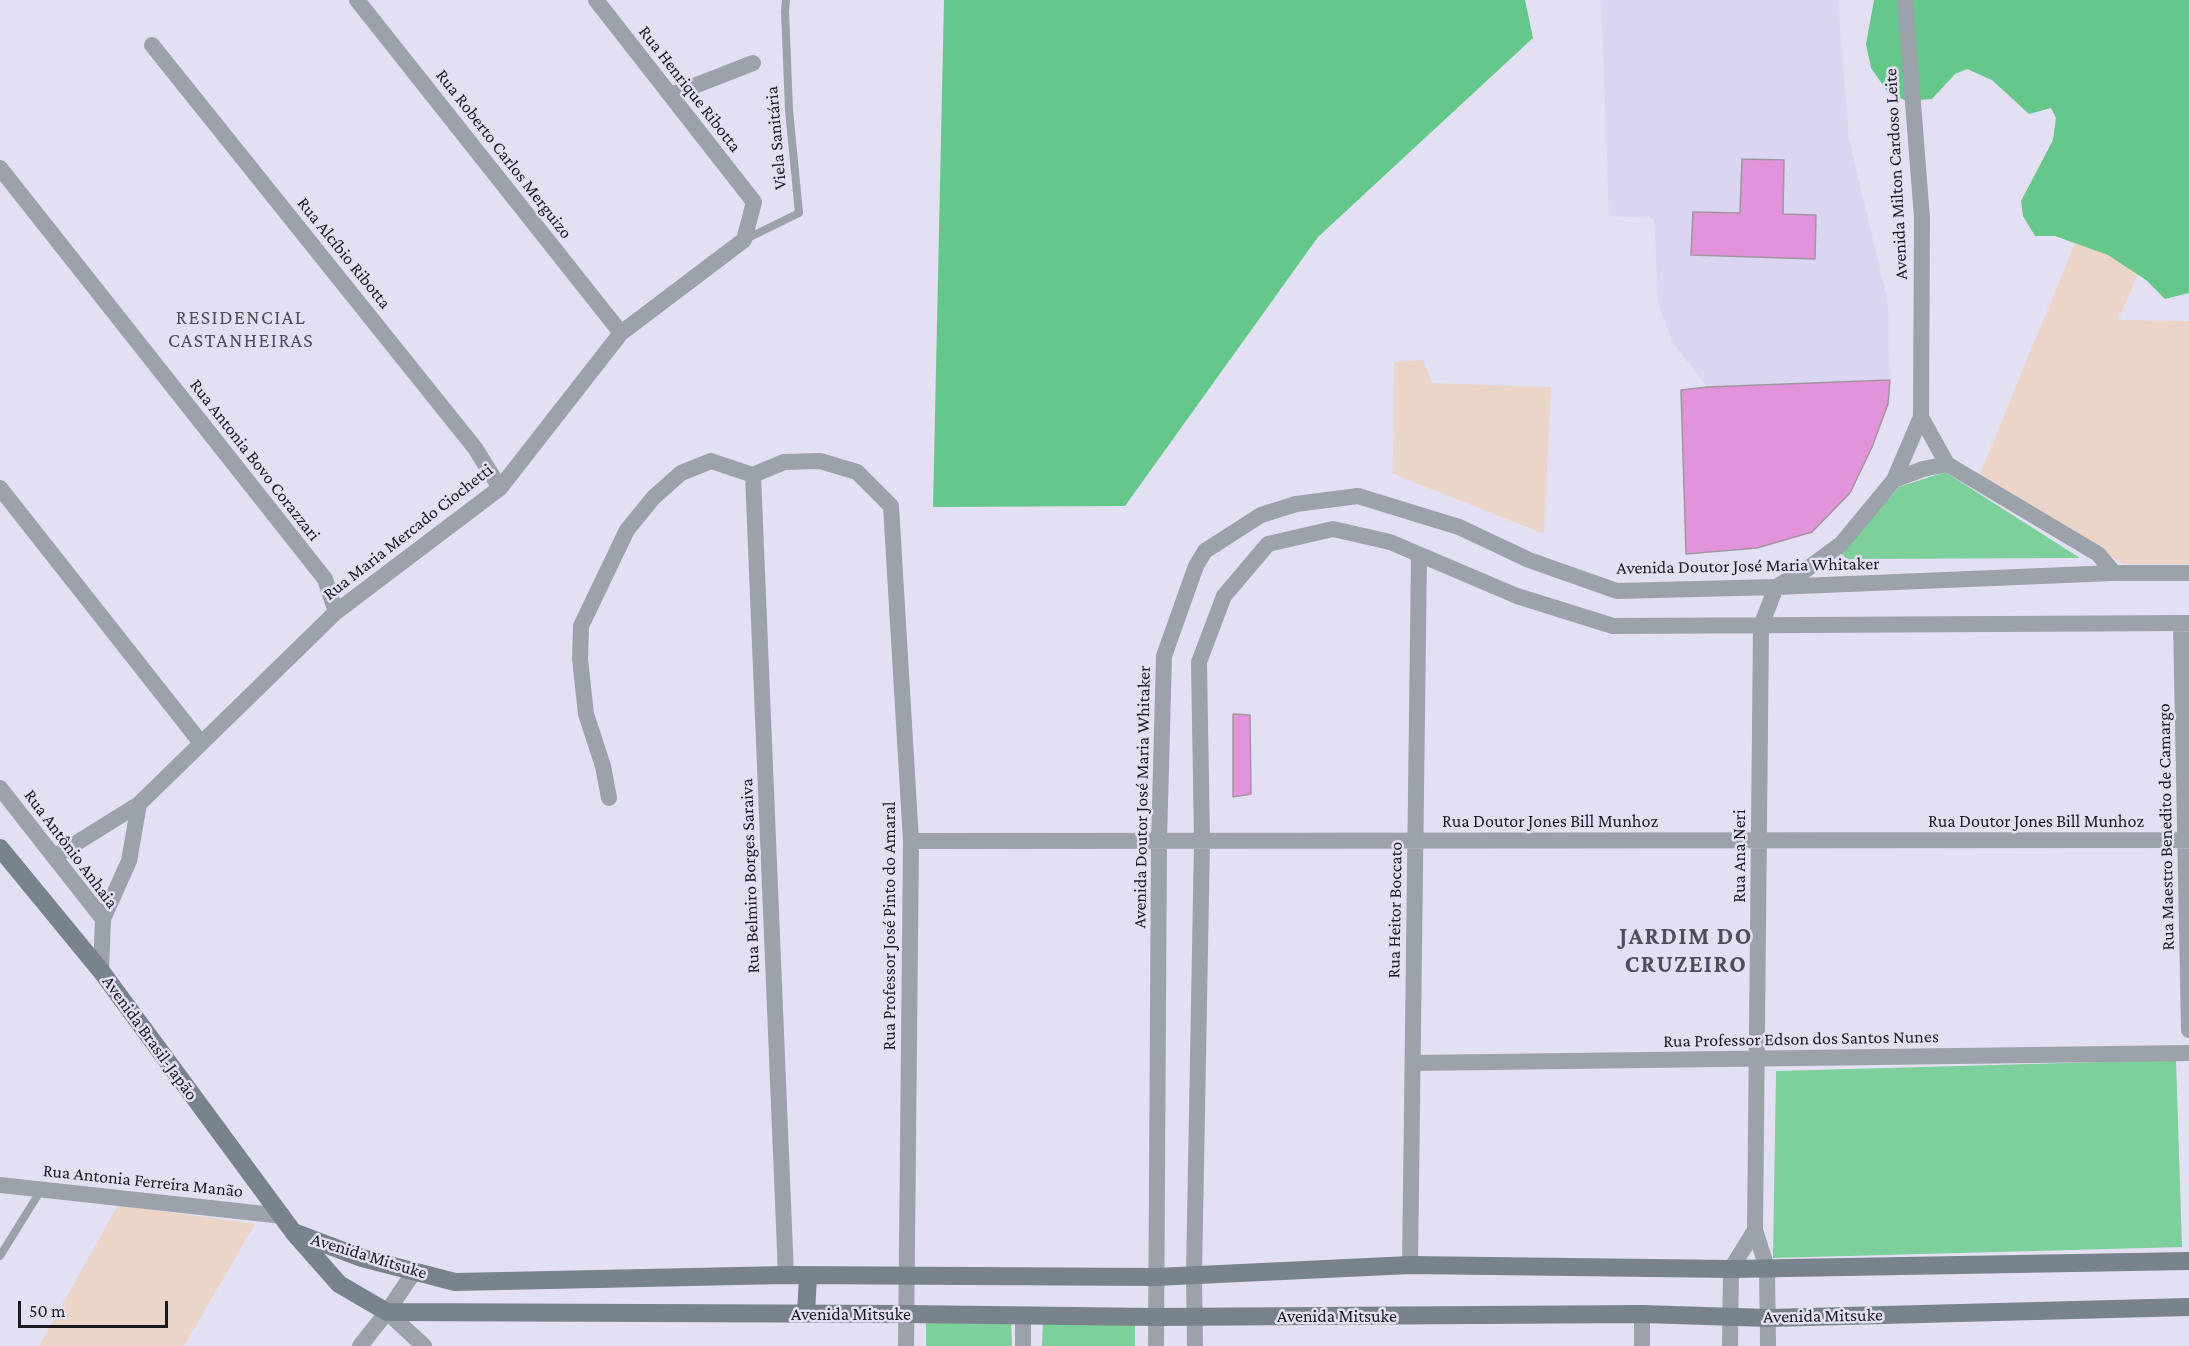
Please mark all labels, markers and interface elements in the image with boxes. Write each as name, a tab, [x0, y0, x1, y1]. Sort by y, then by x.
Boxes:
street label: Rua Henrique Ribotta	[634, 21, 746, 157]
street label: Rua Roberto Carlos Merguizo	[431, 65, 577, 243]
street label: Avenida Milton Cardoso Leite	[1880, 68, 1912, 280]
street label: Viela Sanitária	[761, 85, 791, 191]
street label: Rua Alcíbio Ribotta	[292, 193, 396, 313]
district label: RESIDENCIAL CASTANHEIRAS	[168, 306, 314, 353]
street label: Rua Antonia Bovo Corazzari	[185, 375, 325, 545]
street label: Rua Maria Mercado Ciochetti	[319, 459, 497, 605]
street label: Avenida Doutor José Maria Whitaker	[1616, 553, 1880, 579]
street label: Avenida Doutor José Maria Whitaker	[1129, 665, 1155, 929]
street label: Rua Maestro Benedito de Camargo	[2153, 703, 2179, 951]
street label: Rua Belmiro Borges Saraiva	[736, 778, 764, 974]
street label: Rua Antônio Anhaia	[19, 785, 123, 913]
street label: Rua Professor José Pinto do Amaral	[878, 801, 900, 1051]
street label: Rua Ana Neri	[1728, 809, 1750, 903]
street label: Rua Doutor Jones Bill Munhoz	[1442, 810, 1658, 832]
street label: Rua Doutor Jones Bill Munhoz	[1928, 810, 2144, 832]
street label: Rua Heitor Boccato	[1383, 841, 1407, 979]
district label: JARDIM DO CRUZEIRO	[1619, 923, 1753, 979]
street label: Avenida Brasil-Japão	[97, 971, 203, 1105]
street label: Rua Professor Edson dos Santos Nunes	[1663, 1026, 1939, 1052]
street label: Rua Antonia Ferreira Manão	[42, 1160, 244, 1202]
street label: Avenida Mitsuke	[309, 1228, 429, 1284]
scale bar	[21, 1289, 171, 1327]
text: 50 m	[29, 1301, 66, 1321]
street label: Avenida Mitsuke	[791, 1303, 911, 1325]
street label: Avenida Mitsuke	[1763, 1304, 1883, 1328]
street label: Avenida Mitsuke	[1277, 1305, 1397, 1327]

